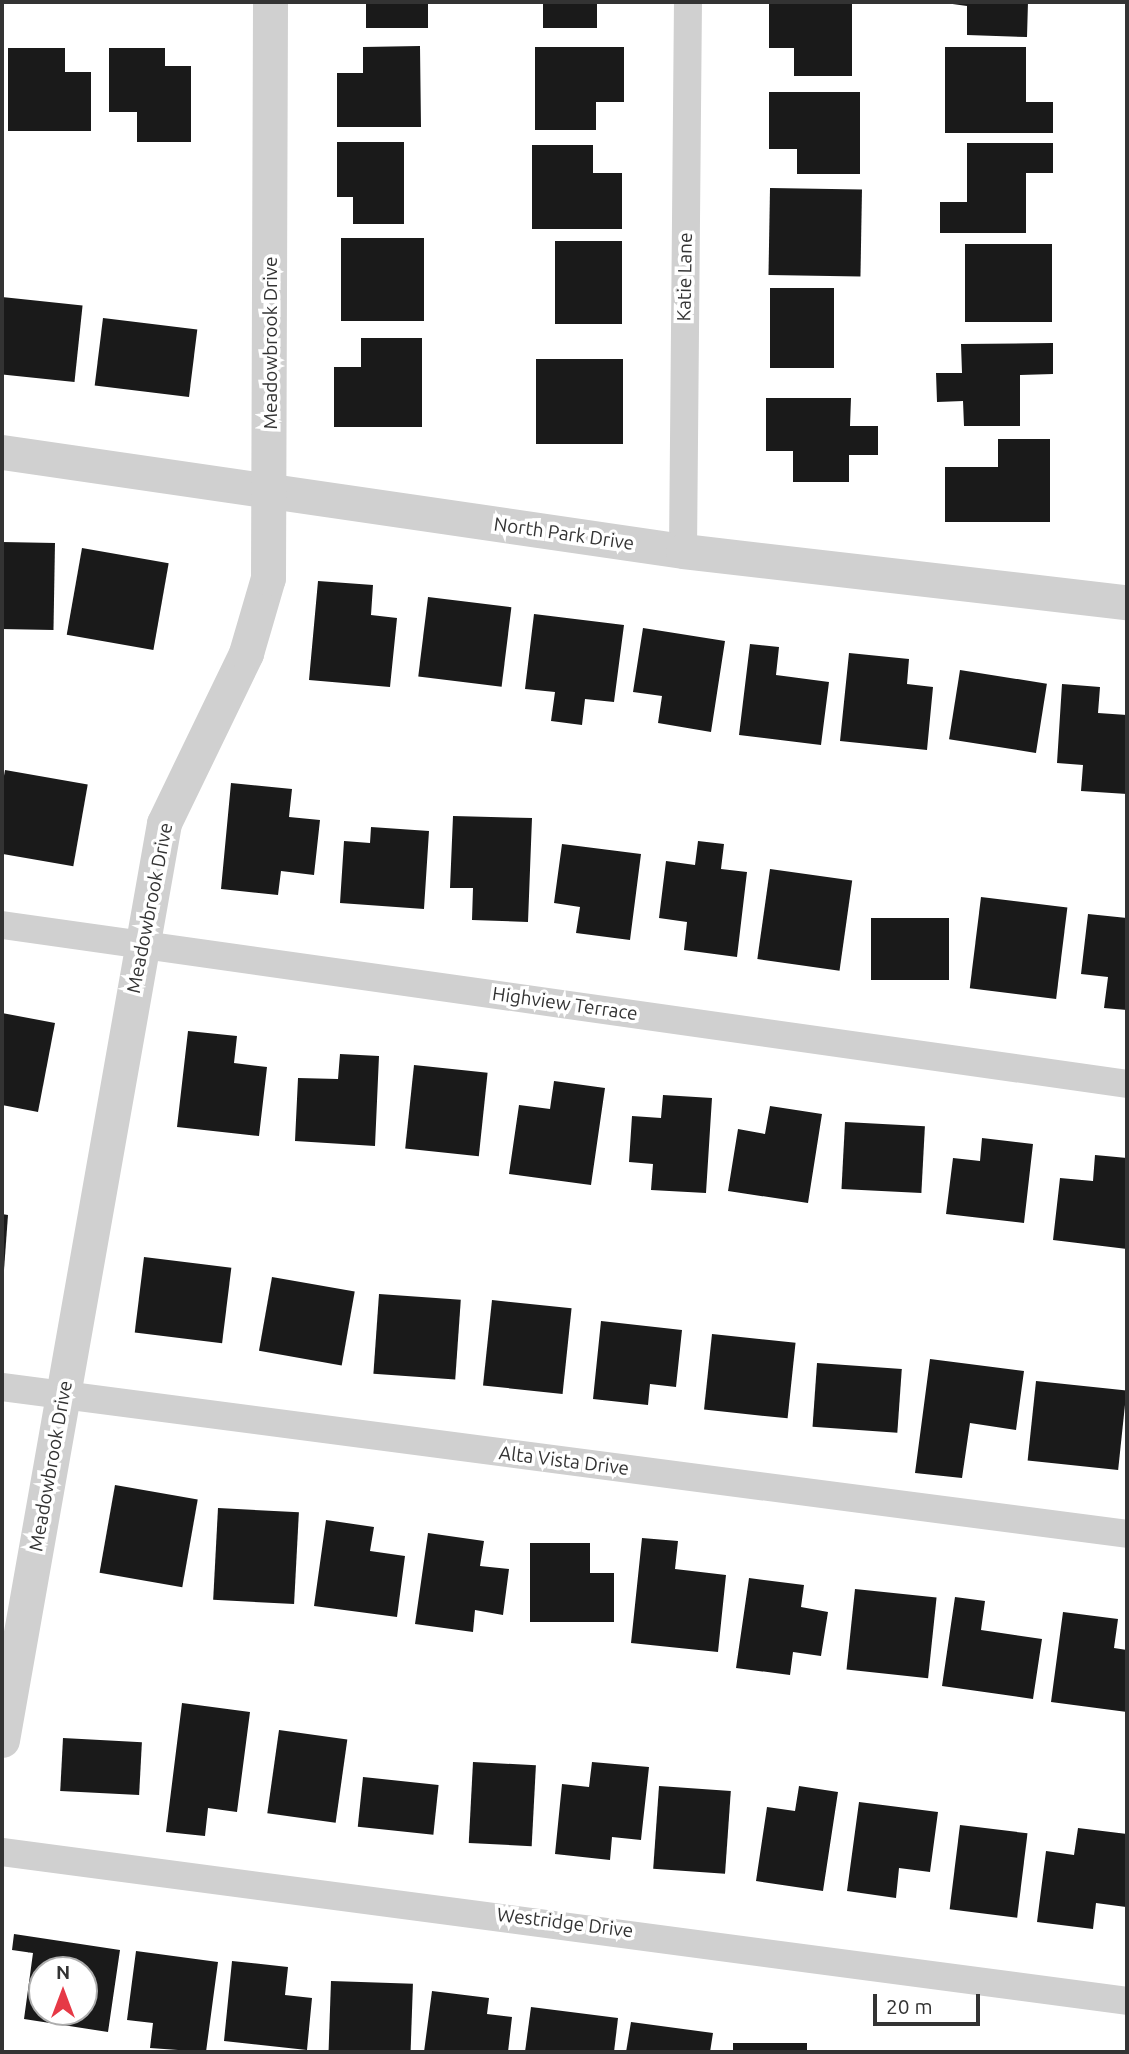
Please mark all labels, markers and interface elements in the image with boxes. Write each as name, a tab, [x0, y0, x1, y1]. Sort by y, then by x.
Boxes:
street label: Katie Lane	[673, 232, 697, 322]
street label: Meadowbrook Drive	[260, 256, 282, 430]
street label: North Park Drive	[492, 513, 636, 555]
street label: Meadowbrook Drive	[122, 821, 178, 995]
street label: Highview Terrace	[491, 983, 639, 1025]
street label: Meadowbrook Drive	[25, 1379, 77, 1553]
street label: Alta Vista Drive	[498, 1442, 630, 1480]
street label: Westridge Drive	[496, 1903, 634, 1943]
north arrow	[28, 1956, 98, 2026]
text: N	[56, 1961, 70, 1983]
scale bar	[877, 1980, 984, 2024]
text: 20 m	[886, 1994, 933, 2018]

